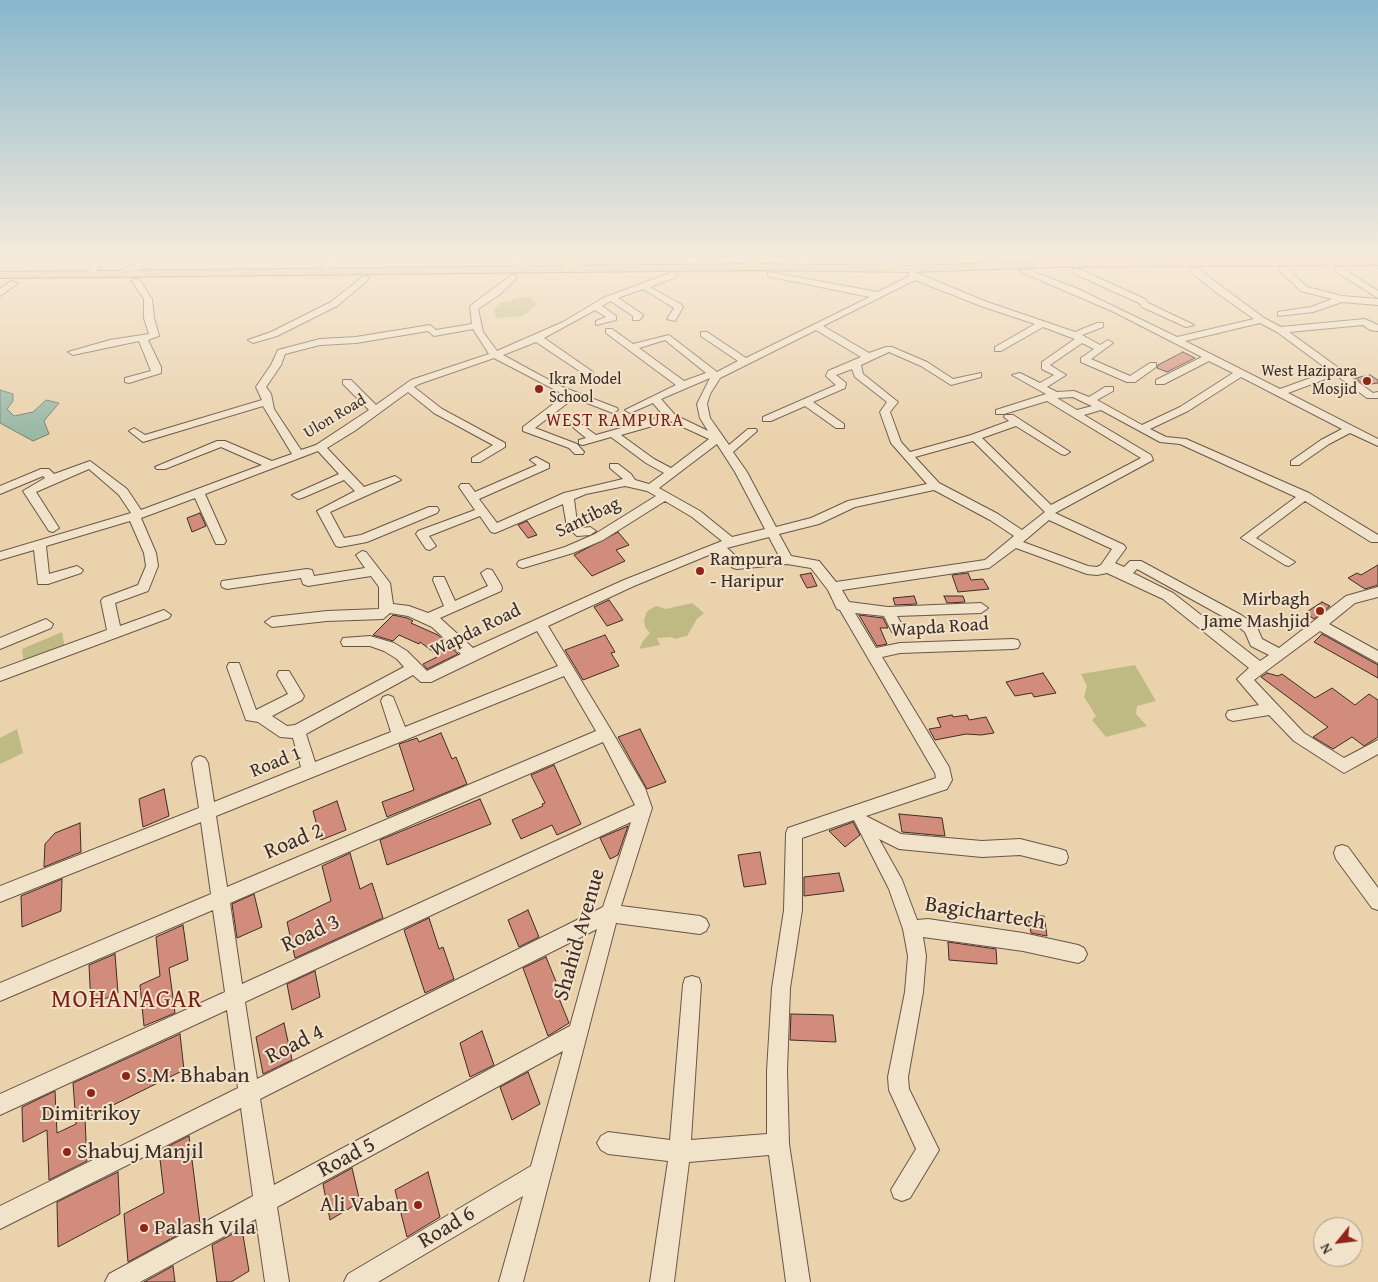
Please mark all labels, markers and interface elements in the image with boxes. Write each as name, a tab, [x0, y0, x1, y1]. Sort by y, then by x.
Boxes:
place label: West Hazipara Mosjid	[1261, 362, 1357, 400]
place label: Ikra Model School	[549, 370, 621, 408]
marker: West Hazipara Mosjid	[1361, 375, 1373, 387]
marker: Ikra Model School	[533, 383, 545, 395]
street label: Ulon Road	[300, 391, 370, 443]
district label: WEST RAMPURA	[544, 410, 686, 432]
street label: Santibag	[552, 493, 624, 543]
place label: Rampura - Haripur	[710, 549, 784, 593]
marker: Rampura - Haripur	[694, 565, 706, 577]
place label: Mirbagh Jame Mashjid	[1203, 589, 1310, 633]
street label: Wapda Road	[427, 599, 525, 663]
marker: Mirbagh Jame Mashjid	[1314, 605, 1326, 617]
street label: Wapda Road	[890, 613, 990, 643]
street label: Road 1	[247, 742, 305, 784]
street label: Road 2	[261, 818, 327, 866]
street label: Shahid Avenue	[549, 866, 611, 1004]
street label: Bagichartech	[923, 891, 1047, 937]
street label: Road 3	[278, 909, 344, 959]
district label: MOHANAGAR	[50, 986, 204, 1016]
street label: Road 4	[262, 1019, 328, 1071]
place label: S.M. Bhaban	[136, 1063, 250, 1089]
marker: S.M. Bhaban	[120, 1070, 132, 1082]
marker: Dimitrikoy	[85, 1087, 97, 1099]
place label: Dimitrikoy	[41, 1101, 141, 1127]
street label: Road 5	[314, 1132, 380, 1184]
place label: Shabuj Manjil	[77, 1139, 204, 1165]
marker: Shabuj Manjil	[61, 1146, 73, 1158]
place label: Ali Vaban	[320, 1192, 408, 1218]
marker: Ali Vaban	[412, 1199, 424, 1211]
street label: Road 6	[414, 1201, 480, 1255]
place label: Palash Vila	[154, 1215, 256, 1241]
north arrow	[1313, 1217, 1363, 1267]
marker: Palash Vila	[138, 1222, 150, 1234]
text: N	[1315, 1240, 1337, 1258]

